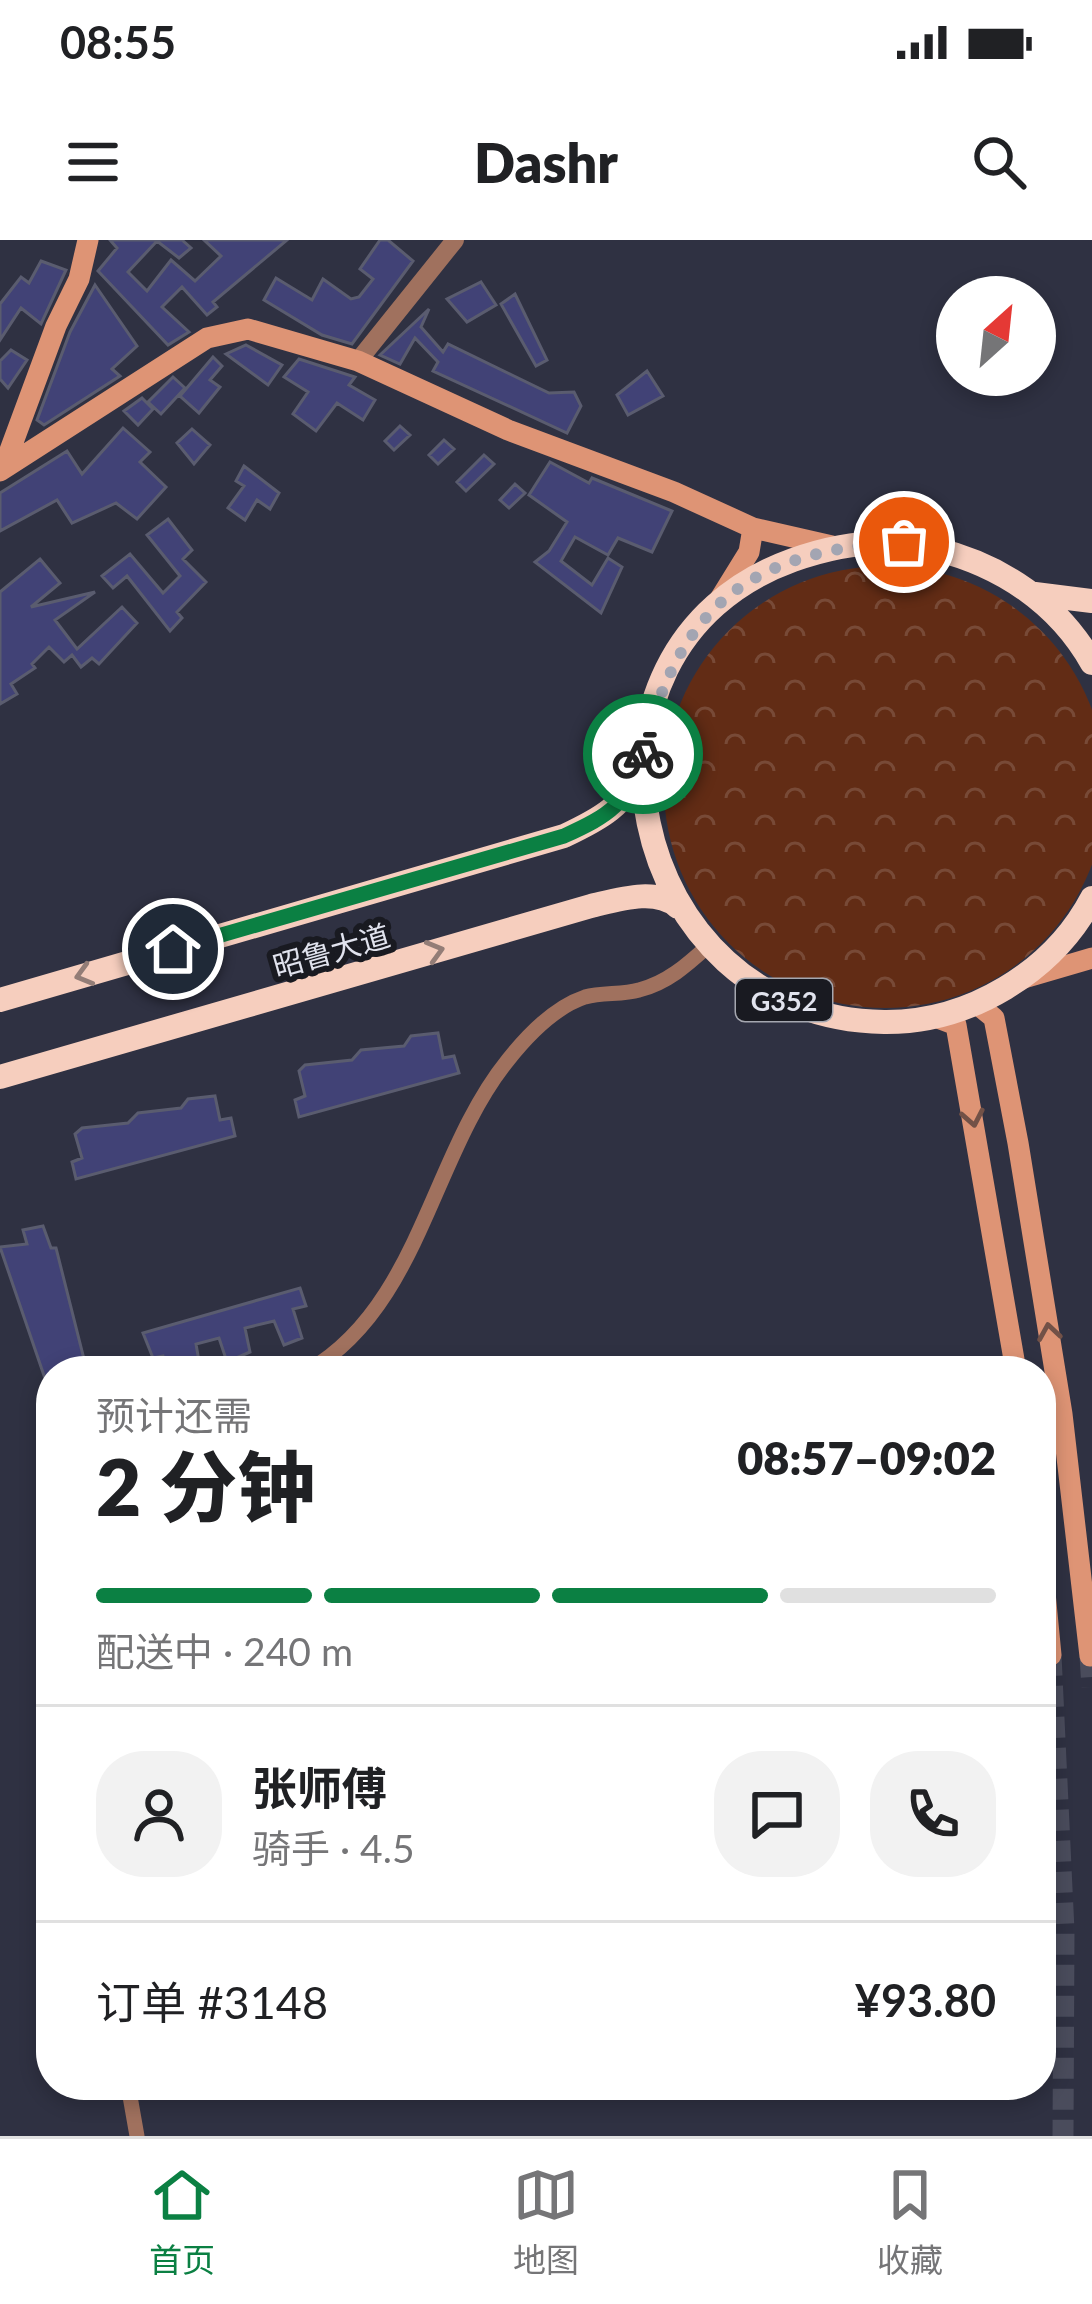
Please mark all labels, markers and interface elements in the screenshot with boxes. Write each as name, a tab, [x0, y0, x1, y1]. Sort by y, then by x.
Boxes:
text: 08:55	[60, 15, 176, 69]
icon: menu	[60, 129, 126, 195]
icon: search	[966, 129, 1032, 195]
text: Dashr	[474, 130, 618, 195]
north arrow	[936, 276, 1056, 396]
map controls	[936, 276, 1056, 396]
pin	[853, 491, 955, 593]
icon: bag	[871, 509, 937, 575]
courier	[583, 694, 703, 814]
icon: bike	[610, 721, 676, 787]
pin	[122, 898, 224, 1000]
icon: home	[140, 916, 206, 982]
street label: 昭鲁大道	[268, 916, 394, 984]
one-way arrow	[424, 940, 445, 965]
one-way arrow	[75, 961, 96, 986]
road number: G352	[736, 979, 832, 1021]
one-way arrow	[959, 1108, 985, 1128]
one-way arrow	[1038, 1322, 1063, 1342]
text: 预计还需	[96, 1392, 252, 1438]
text: 08:57–09:02	[737, 1431, 996, 1485]
text: 2 分钟	[96, 1439, 315, 1533]
text: 配送中 · 240 m	[96, 1628, 353, 1674]
button: person	[96, 1751, 222, 1877]
button: chat	[714, 1751, 840, 1877]
button: phone	[870, 1751, 996, 1877]
text: 张师傅	[252, 1761, 387, 1815]
text: 骑手 · 4.5	[252, 1825, 415, 1871]
text: ¥93.80	[855, 1973, 996, 2027]
text: 订单 #3148	[96, 1975, 328, 2029]
tab: 首页	[149, 2162, 215, 2282]
tab: 地图	[513, 2162, 579, 2282]
tab: 收藏	[877, 2162, 943, 2282]

